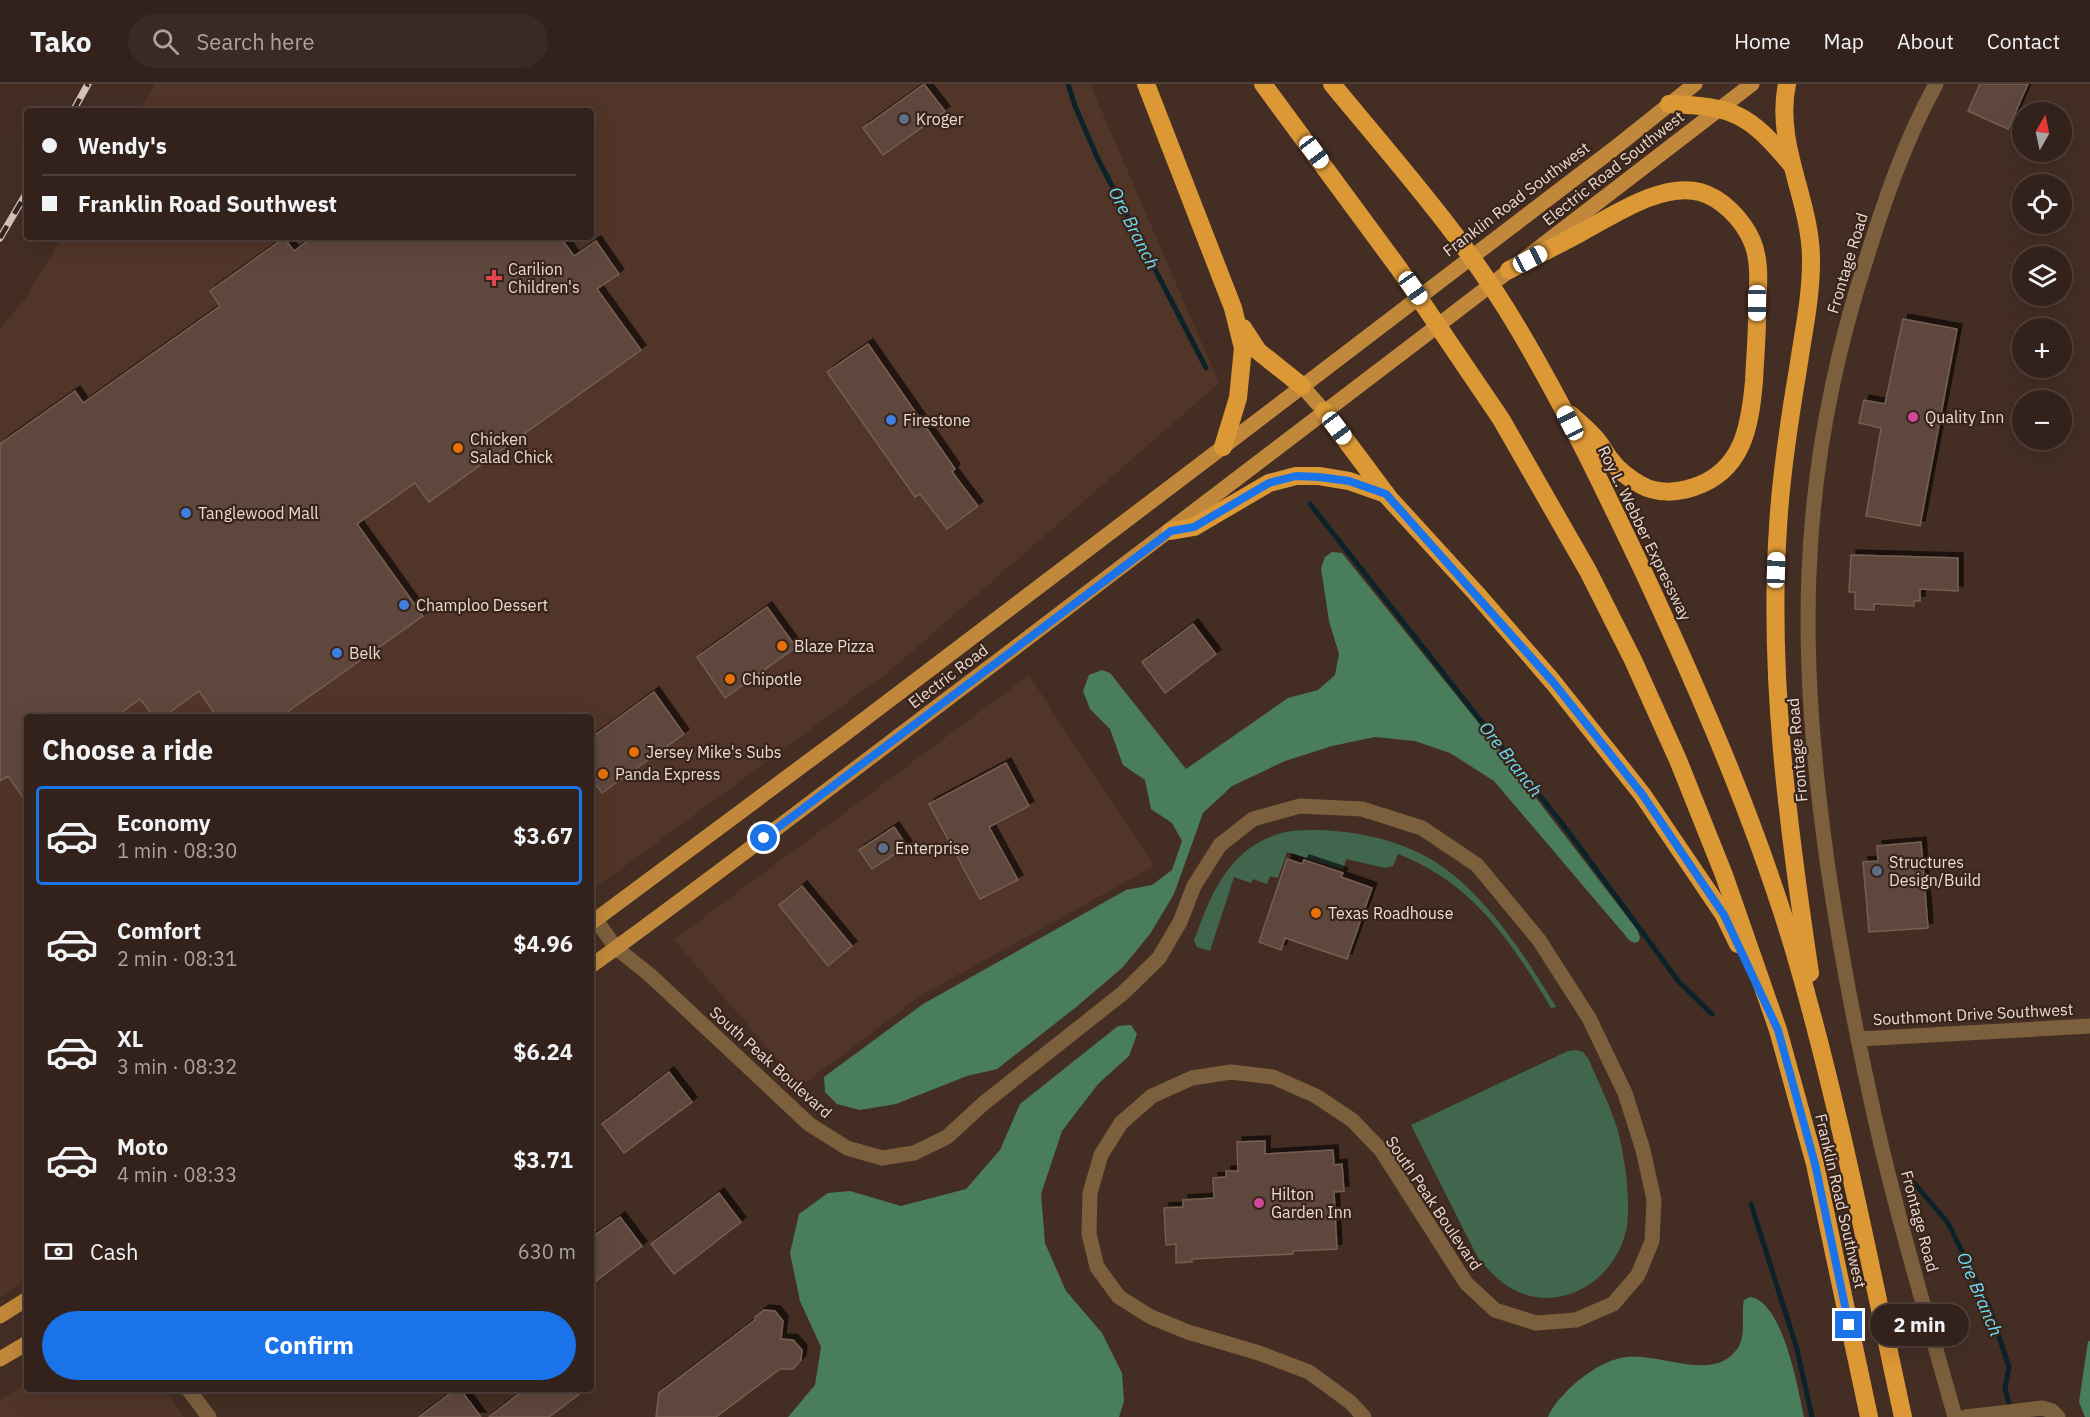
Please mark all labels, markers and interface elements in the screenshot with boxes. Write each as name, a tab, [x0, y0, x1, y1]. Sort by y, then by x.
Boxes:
search box	[128, 14, 548, 68]
text: Tako	[30, 23, 92, 60]
icon: search	[149, 25, 182, 58]
text: Search here	[197, 27, 314, 56]
text: Home	[1734, 27, 1791, 55]
text: Map	[1824, 27, 1864, 55]
text: About	[1897, 27, 1954, 55]
text: Contact	[1987, 27, 2060, 55]
north arrow	[2012, 102, 2072, 162]
map controls	[2012, 102, 2072, 450]
street label: Electric Road Southwest	[1538, 106, 1688, 230]
place label: Kroger	[916, 109, 964, 129]
marker: Kroger	[897, 112, 911, 126]
text: Wendy's	[78, 131, 167, 160]
car	[1296, 132, 1332, 172]
street label: Franklin Road Southwest	[1439, 137, 1593, 261]
button: locate	[2012, 174, 2072, 234]
water label: Ore Branch	[1103, 183, 1165, 273]
text: Franklin Road Southwest	[78, 189, 337, 218]
street label: Frontage Road	[1822, 210, 1872, 316]
car	[1510, 243, 1550, 275]
button: layers	[2012, 246, 2072, 306]
place label: Carilion Children's	[508, 259, 580, 297]
car	[1395, 268, 1431, 308]
marker: Carilion Children's	[485, 269, 503, 287]
car	[1748, 285, 1766, 321]
button: +	[2012, 318, 2072, 378]
button: −	[2012, 390, 2072, 450]
car	[1554, 403, 1586, 443]
place label: Quality Inn	[1925, 407, 2004, 427]
car	[1319, 408, 1355, 448]
place label: Firestone	[903, 410, 971, 430]
marker: Quality Inn	[1906, 410, 1920, 424]
marker: Firestone	[884, 413, 898, 427]
place label: Chicken Salad Chick	[470, 429, 554, 467]
marker: Chicken Salad Chick	[451, 441, 465, 455]
street label: Roy L. Webber Expressway	[1594, 442, 1696, 624]
place label: Tanglewood Mall	[198, 503, 319, 523]
marker: Tanglewood Mall	[179, 506, 193, 520]
car	[1766, 552, 1786, 588]
place label: Champloo Dessert	[416, 595, 548, 615]
marker: Champloo Dessert	[397, 598, 411, 612]
place label: Blaze Pizza	[794, 636, 875, 656]
marker: Blaze Pizza	[775, 639, 789, 653]
street label: Electric Road	[904, 640, 992, 712]
place label: Belk	[349, 643, 382, 663]
marker: Belk	[330, 646, 344, 660]
place label: Chipotle	[742, 669, 802, 689]
marker: Chipotle	[723, 672, 737, 686]
street label: Frontage Road	[1782, 697, 1812, 803]
water label: Ore Branch	[1474, 717, 1548, 801]
text: Choose a ride	[42, 732, 213, 767]
place label: Jersey Mike's Subs	[646, 742, 782, 762]
marker: Jersey Mike's Subs	[627, 745, 641, 759]
place label: Panda Express	[615, 764, 721, 784]
marker: Panda Express	[596, 767, 610, 781]
text: Economy	[117, 808, 211, 837]
icon: car	[45, 809, 99, 863]
text: $3.67	[513, 821, 573, 850]
route start	[750, 824, 777, 851]
text: 1 min · 08:30	[117, 837, 237, 864]
place label: Enterprise	[895, 838, 970, 858]
marker: Enterprise	[876, 841, 890, 855]
place label: Structures Design/Build	[1889, 852, 1981, 890]
marker: Structures Design/Build	[1870, 864, 1884, 878]
place label: Texas Roadhouse	[1328, 903, 1454, 923]
marker: Texas Roadhouse	[1309, 906, 1323, 920]
text: Comfort	[117, 916, 201, 945]
icon: car	[45, 917, 99, 971]
text: $4.96	[513, 929, 573, 958]
text: 2 min · 08:31	[117, 945, 237, 972]
street label: Southmont Drive Southwest	[1872, 999, 2074, 1029]
street label: South Peak Boulevard	[706, 1002, 836, 1122]
text: XL	[117, 1024, 143, 1053]
icon: car	[45, 1025, 99, 1079]
text: $6.24	[513, 1037, 573, 1066]
text: 3 min · 08:32	[117, 1053, 237, 1080]
street label: Franklin Road Southwest	[1811, 1112, 1871, 1290]
text: Moto	[117, 1132, 168, 1161]
street label: South Peak Boulevard	[1382, 1132, 1486, 1274]
icon: car	[45, 1133, 99, 1187]
text: $3.71	[513, 1145, 573, 1174]
text: 4 min · 08:33	[117, 1161, 237, 1188]
street label: Frontage Road	[1897, 1168, 1943, 1274]
place label: Hilton Garden Inn	[1271, 1184, 1352, 1222]
marker: Hilton Garden Inn	[1252, 1196, 1266, 1210]
icon: cash	[42, 1235, 75, 1268]
text: Cash	[90, 1237, 139, 1266]
text: 630 m	[518, 1238, 576, 1265]
water label: Ore Branch	[1952, 1248, 2008, 1340]
callout: 2 min	[1870, 1304, 1969, 1346]
button: Confirm	[42, 1311, 576, 1380]
route end	[1835, 1311, 1862, 1338]
text: 2 min	[1893, 1311, 1946, 1338]

